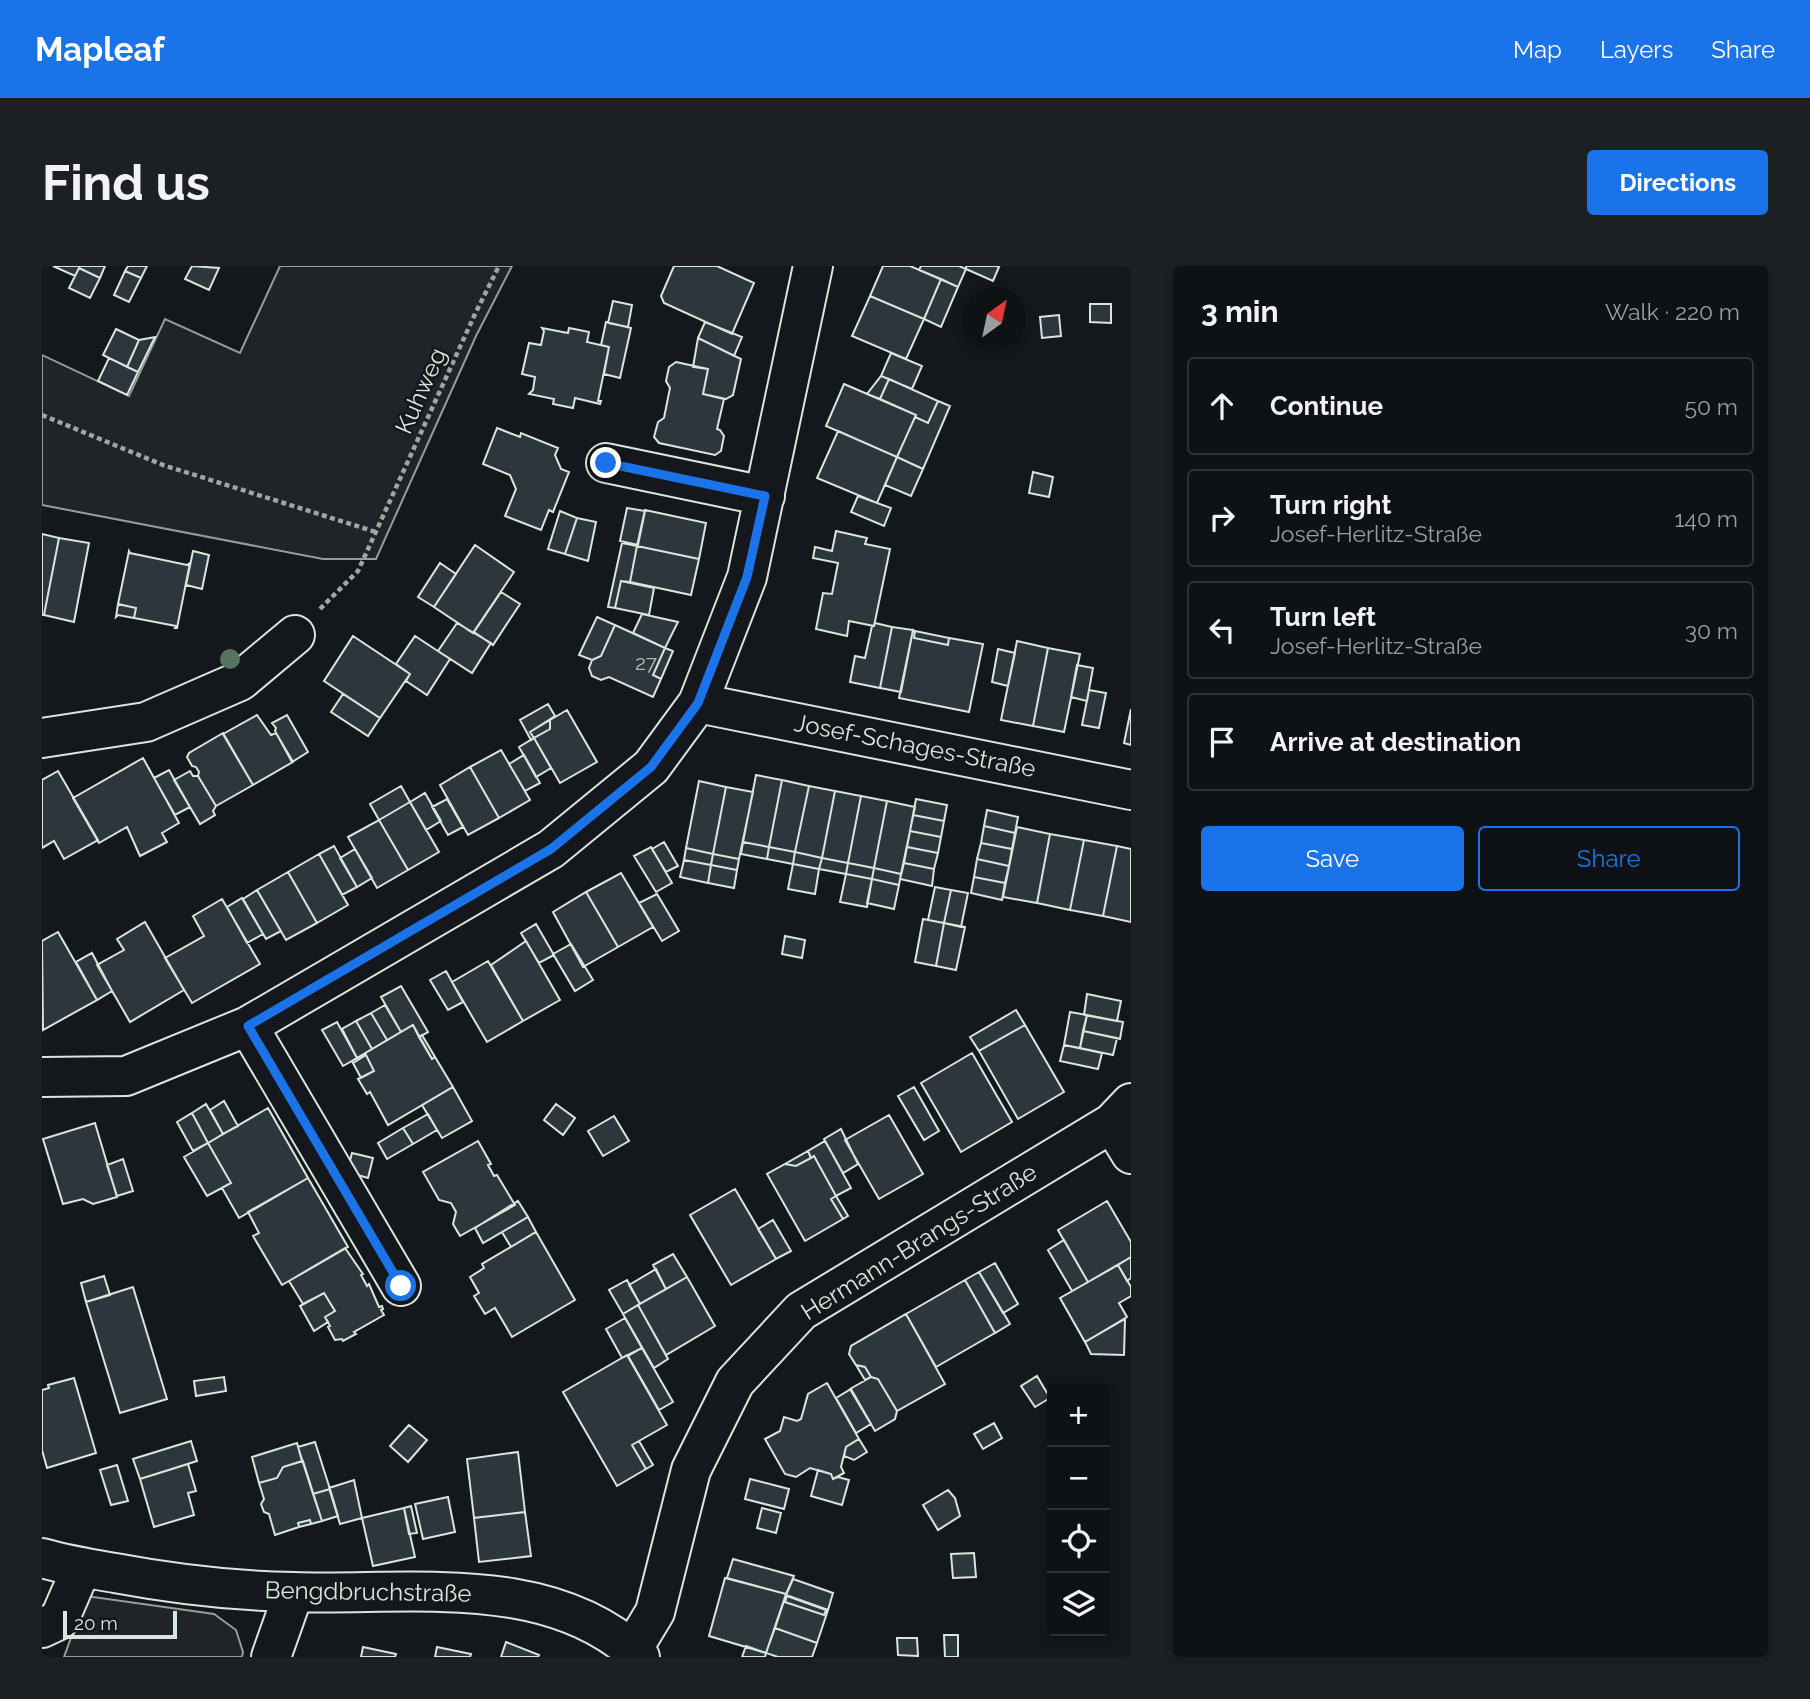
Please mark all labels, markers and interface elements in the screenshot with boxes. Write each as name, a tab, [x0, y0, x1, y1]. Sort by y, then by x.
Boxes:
text: Mapleaf	[35, 30, 165, 69]
text: Map	[1513, 35, 1562, 64]
text: Layers	[1600, 35, 1673, 64]
text: Share	[1711, 35, 1775, 64]
button: Directions	[1587, 150, 1768, 215]
text: Find us	[42, 154, 210, 211]
north arrow	[963, 287, 1026, 350]
text: 3 min	[1201, 294, 1279, 329]
text: Walk · 220 m	[1605, 298, 1740, 325]
street label: Kuhweg	[389, 343, 452, 438]
icon: ahead	[1203, 387, 1241, 425]
text: Continue	[1270, 391, 1383, 421]
text: 50 m	[1684, 393, 1738, 420]
route end	[590, 447, 621, 478]
text: Turn right	[1270, 490, 1391, 520]
icon: right	[1203, 499, 1241, 537]
text: 140 m	[1675, 505, 1738, 532]
text: Josef-Herlitz-Straße	[1270, 520, 1482, 547]
text: Turn left	[1270, 602, 1376, 632]
icon: left	[1203, 611, 1241, 649]
text: 30 m	[1685, 617, 1738, 644]
text: Josef-Herlitz-Straße	[1270, 632, 1482, 659]
house number: 27	[635, 650, 658, 675]
street label: Josef-Schages-Straße	[792, 708, 1038, 783]
icon: arrive	[1203, 723, 1241, 761]
text: Arrive at destination	[1270, 727, 1521, 757]
button: Save	[1201, 826, 1464, 891]
button: Share	[1478, 826, 1740, 891]
street label: Hermann-Brangs-Straße	[796, 1157, 1042, 1326]
route start	[385, 1270, 416, 1301]
map controls	[1047, 1384, 1110, 1636]
button: +	[1047, 1384, 1110, 1447]
button: −	[1047, 1447, 1110, 1510]
button: locate	[1047, 1510, 1110, 1573]
button: layers	[1047, 1573, 1110, 1636]
street label: Bengdbruchstraße	[264, 1575, 472, 1608]
scale bar	[63, 1608, 177, 1640]
text: 20 m	[74, 1612, 118, 1634]

